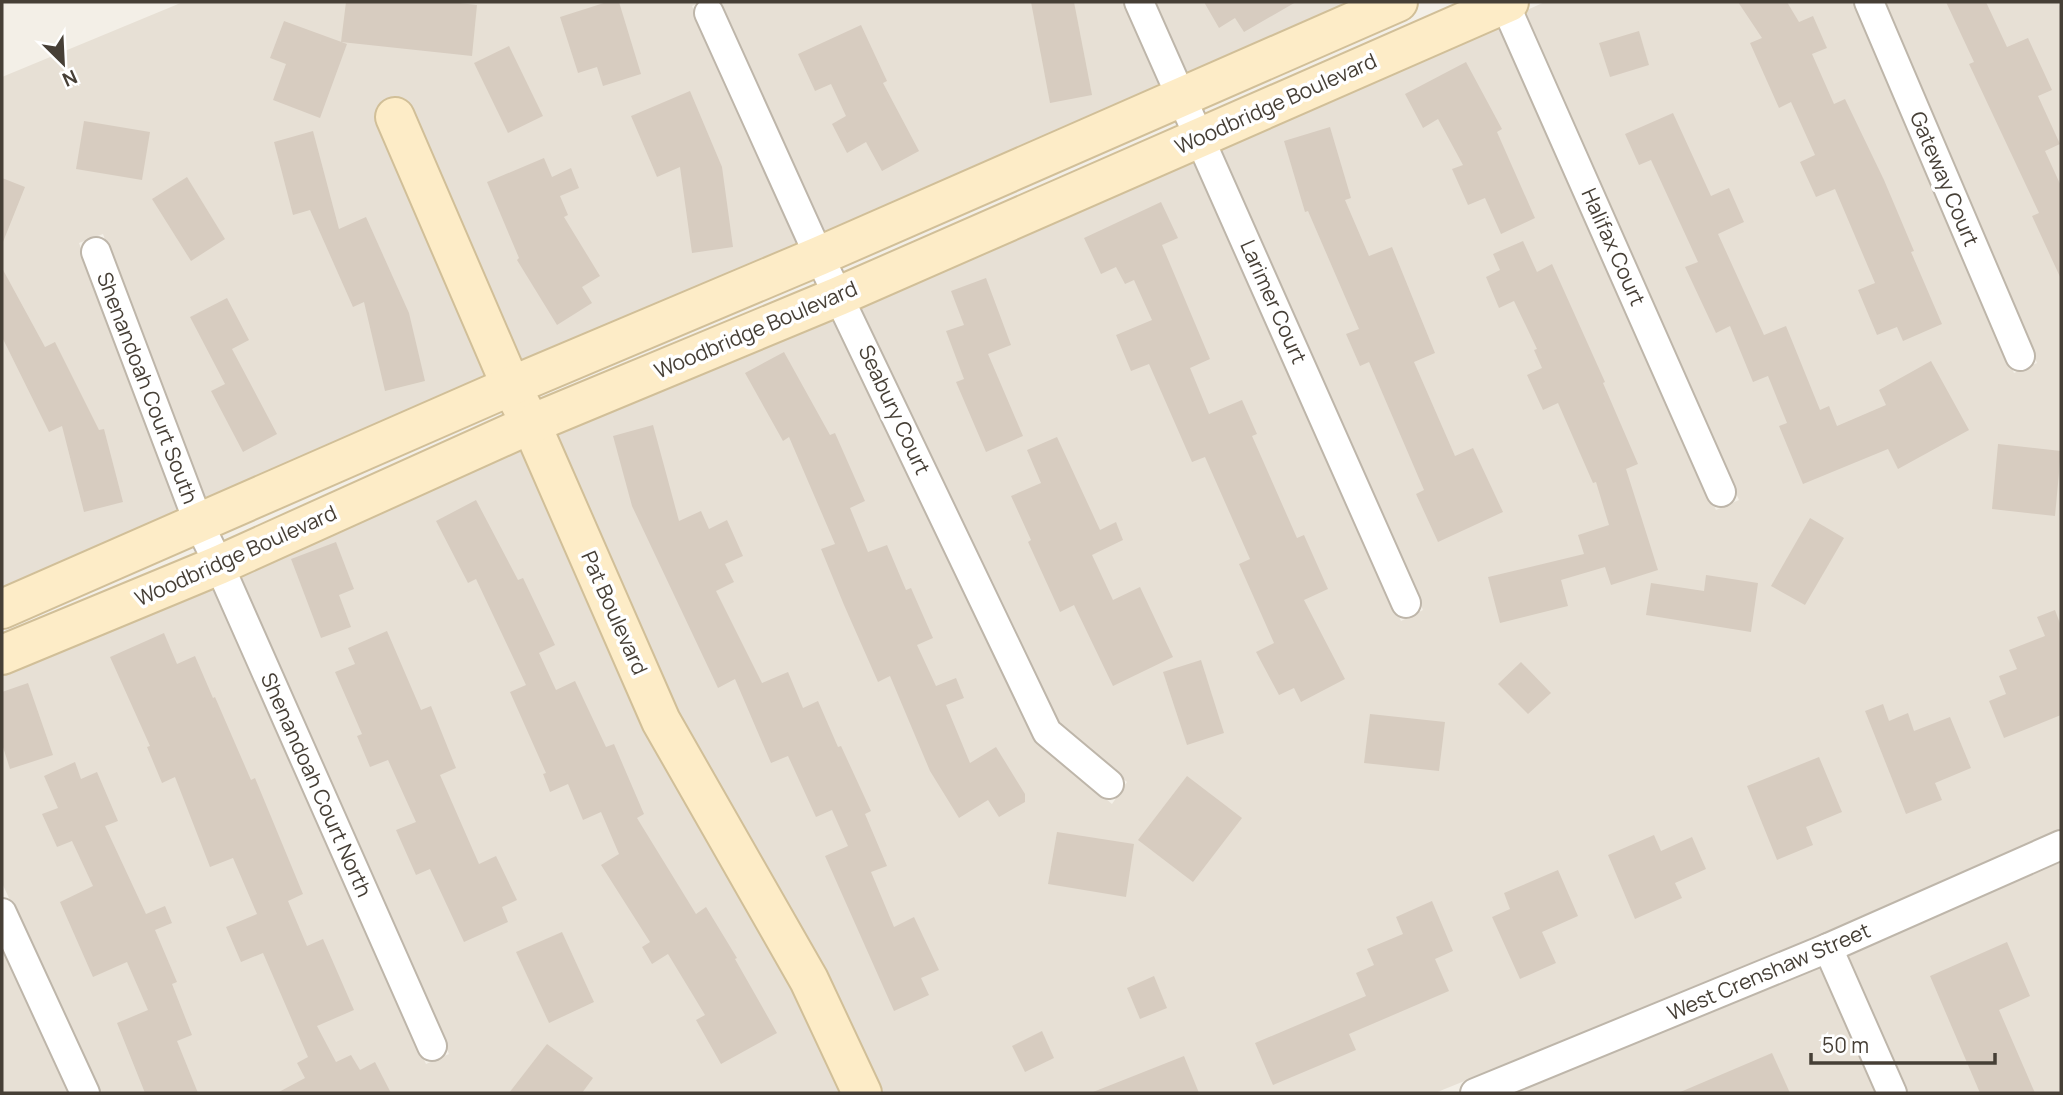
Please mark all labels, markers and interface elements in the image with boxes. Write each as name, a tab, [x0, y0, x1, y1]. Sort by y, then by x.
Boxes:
north arrow	[28, 28, 98, 98]
street label: Woodbridge Boulevard	[1170, 46, 1381, 160]
text: N	[58, 64, 81, 93]
street label: Gateway Court	[1904, 107, 1986, 250]
street label: Halifax Court	[1576, 183, 1652, 310]
street label: Larimer Court	[1234, 235, 1314, 368]
street label: Shenandoah Court South	[91, 268, 205, 507]
street label: Woodbridge Boulevard	[650, 274, 861, 385]
street label: Seabury Court	[853, 340, 937, 479]
street label: Woodbridge Boulevard	[130, 498, 341, 612]
street label: Pat Boulevard	[575, 546, 655, 679]
street label: Shenandoah Court North	[255, 668, 379, 901]
street label: West Crenshaw Street	[1663, 916, 1874, 1027]
scale bar	[1811, 1021, 1995, 1066]
text: 50 m	[1822, 1031, 1869, 1059]

